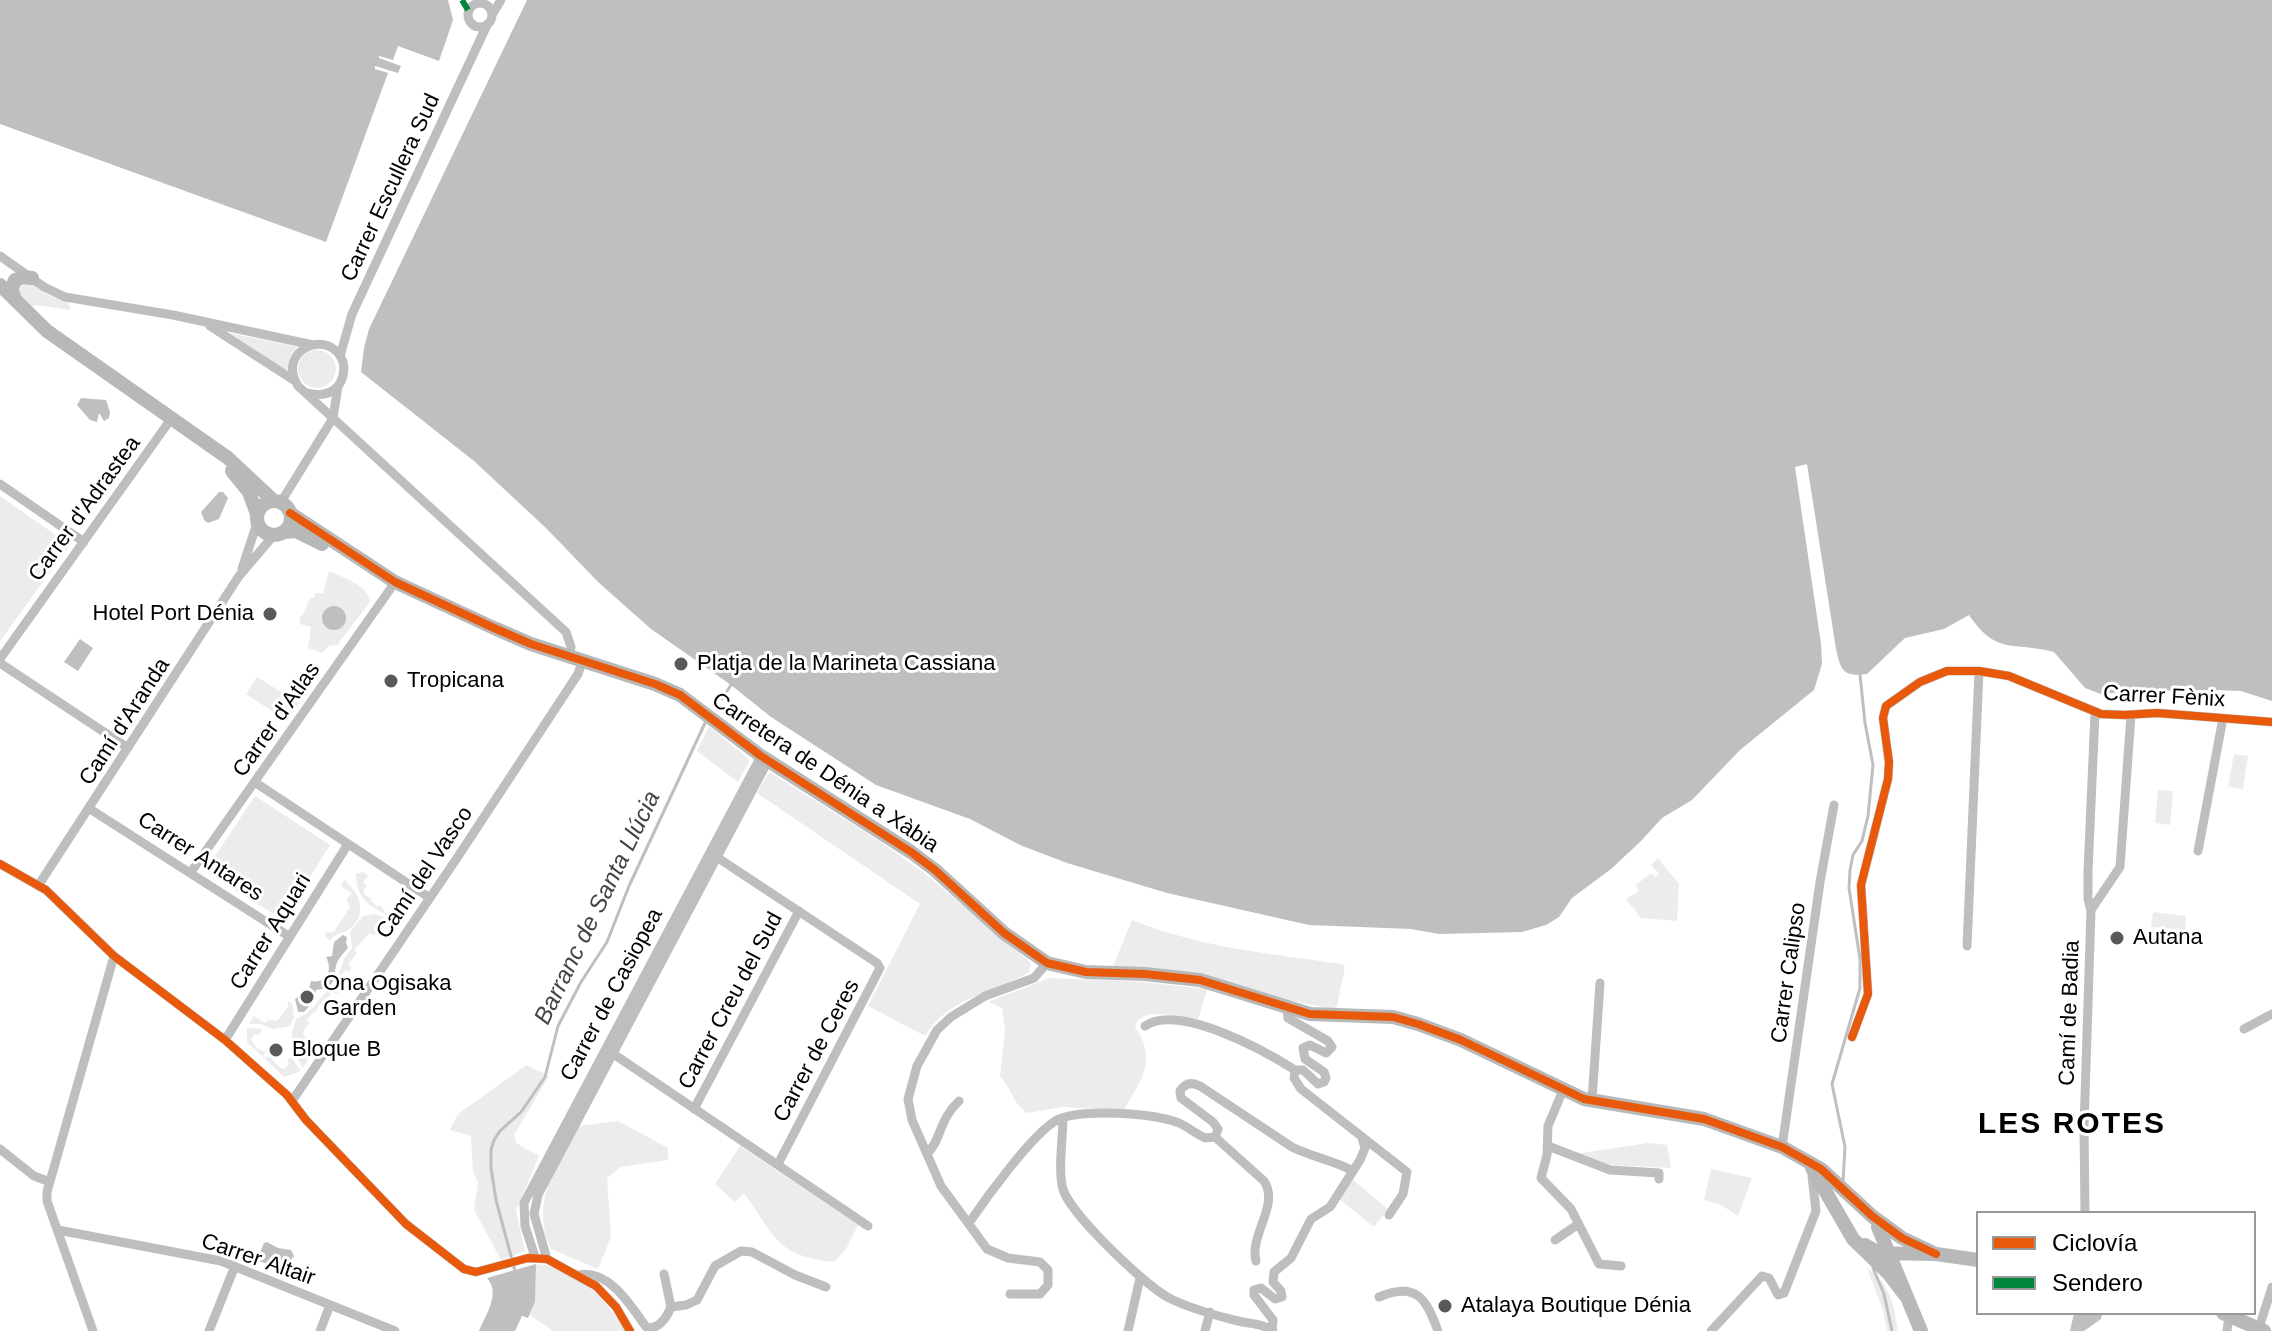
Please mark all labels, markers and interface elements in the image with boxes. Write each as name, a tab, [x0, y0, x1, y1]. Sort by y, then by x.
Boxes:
street label: Carrer Escullera Sud	[336, 90, 446, 286]
street label: Carrer d'Adrastea	[23, 431, 147, 587]
place label: Hotel Port Dénia	[93, 601, 254, 627]
marker: Hotel Port Dénia	[261, 605, 279, 623]
place label: Platja de la Marineta Cassiana	[697, 651, 995, 677]
street label: Camí d'Aranda	[74, 654, 176, 790]
marker: Platja de la Marineta Cassiana	[672, 655, 690, 673]
street label: Carrer d'Atlas	[228, 658, 326, 782]
place label: Tropicana	[407, 668, 504, 694]
marker: Tropicana	[382, 672, 400, 690]
street label: Carrer Fènix	[2102, 681, 2226, 713]
street label: Carretera de Dénia a Xàbia	[707, 687, 943, 859]
water label: Barranc de Santa Llúcia	[529, 787, 667, 1029]
street label: Camí del Vasco	[371, 802, 479, 944]
street label: Carrer Antares	[132, 807, 268, 907]
street label: Carrer Aquari	[225, 869, 317, 995]
street label: Carrer Calipso	[1766, 901, 1812, 1045]
street label: Carrer de Casiopea	[555, 904, 669, 1086]
street label: Carrer Creu del Sud	[673, 908, 789, 1094]
place label: Autana	[2133, 925, 2203, 951]
marker: Autana	[2108, 929, 2126, 947]
street label: Camí de Badia	[2054, 940, 2086, 1086]
place label: Ona Ogisaka Garden	[323, 971, 451, 1022]
street label: Carrer de Ceres	[768, 975, 866, 1127]
marker: Ona Ogisaka Garden	[298, 988, 316, 1006]
place label: Bloque B	[292, 1037, 381, 1063]
marker: Bloque B	[267, 1041, 285, 1059]
district label: LES ROTES	[1978, 1107, 2166, 1143]
legend	[1976, 1211, 2256, 1315]
street label: Carrer Altair	[198, 1228, 318, 1292]
text: Ciclovía	[2052, 1229, 2137, 1256]
text: Sendero	[2052, 1269, 2143, 1296]
place label: Atalaya Boutique Dénia	[1461, 1293, 1691, 1319]
marker: Atalaya Boutique Dénia	[1436, 1297, 1454, 1315]

